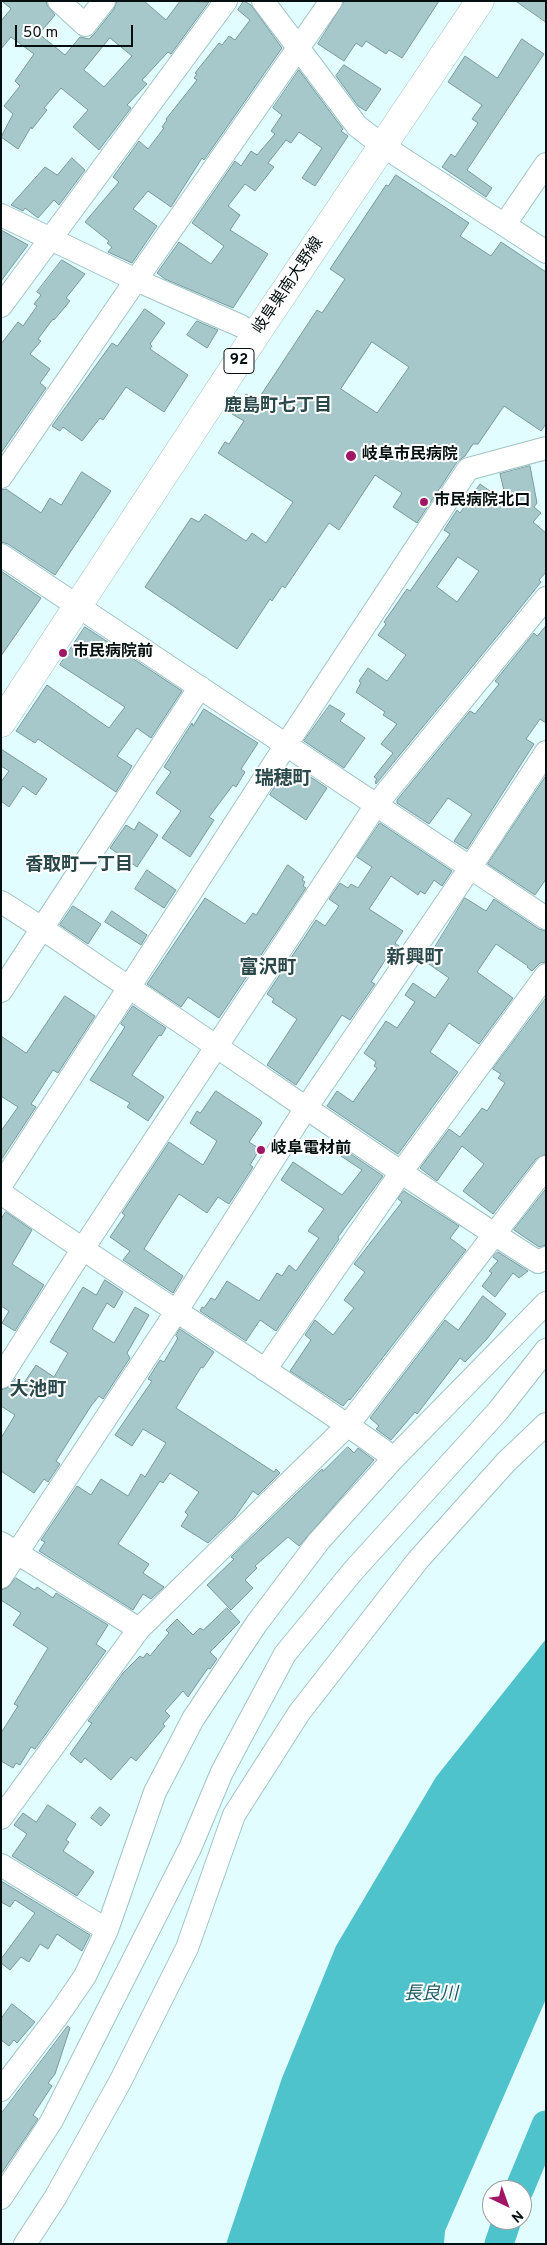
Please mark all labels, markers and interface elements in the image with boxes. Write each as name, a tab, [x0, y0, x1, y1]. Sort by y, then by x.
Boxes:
scale bar	[18, 15, 135, 47]
text: 50 m	[23, 24, 58, 43]
street label: 岐阜巣南大野線	[250, 234, 328, 338]
road number: 92	[224, 348, 254, 374]
district label: 鹿島町七丁目	[224, 396, 332, 418]
place label: 岐阜市民病院	[362, 446, 458, 466]
marker: 岐阜市民病院	[344, 449, 358, 463]
place label: 市民病院北口	[434, 492, 530, 512]
marker: 市民病院北口	[418, 496, 430, 508]
place label: 市民病院前	[73, 643, 153, 663]
marker: 市民病院前	[57, 647, 69, 659]
district label: 瑞穂町	[255, 769, 311, 791]
district label: 香取町一丁目	[25, 855, 133, 877]
district label: 新興町	[387, 948, 443, 970]
district label: 富沢町	[240, 958, 296, 980]
place label: 岐阜電材前	[271, 1140, 351, 1160]
marker: 岐阜電材前	[255, 1144, 267, 1156]
district label: 大池町	[10, 1380, 66, 1402]
water label: 長良川	[404, 1984, 458, 2006]
north arrow	[482, 2180, 532, 2230]
text: N	[507, 2206, 526, 2225]

